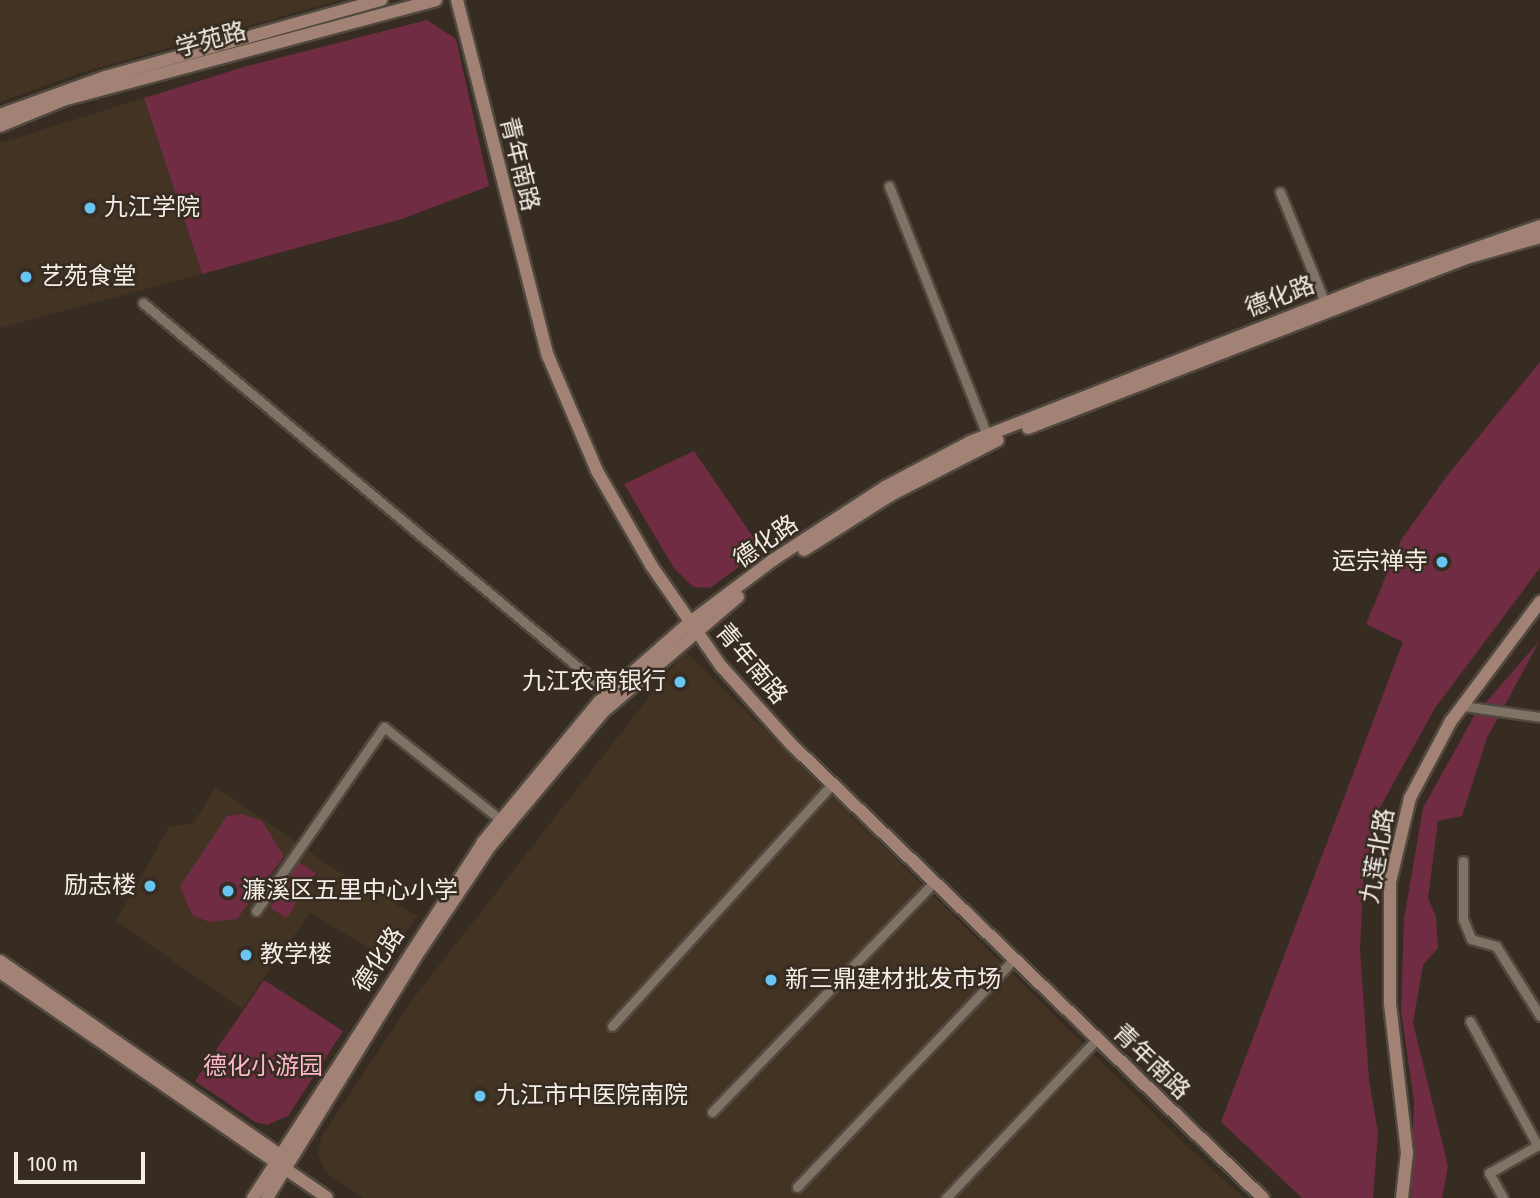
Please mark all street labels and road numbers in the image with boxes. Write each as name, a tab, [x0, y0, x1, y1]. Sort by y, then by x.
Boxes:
street label: 学苑路	[172, 17, 250, 63]
street label: 青年南路	[493, 114, 545, 214]
street label: 德化路	[1241, 271, 1319, 323]
street label: 德化路	[728, 510, 804, 574]
street label: 青年南路	[709, 618, 793, 710]
street label: 九莲北路	[1355, 806, 1401, 906]
street label: 德化路	[347, 922, 411, 998]
street label: 青年南路	[1106, 1018, 1196, 1106]

